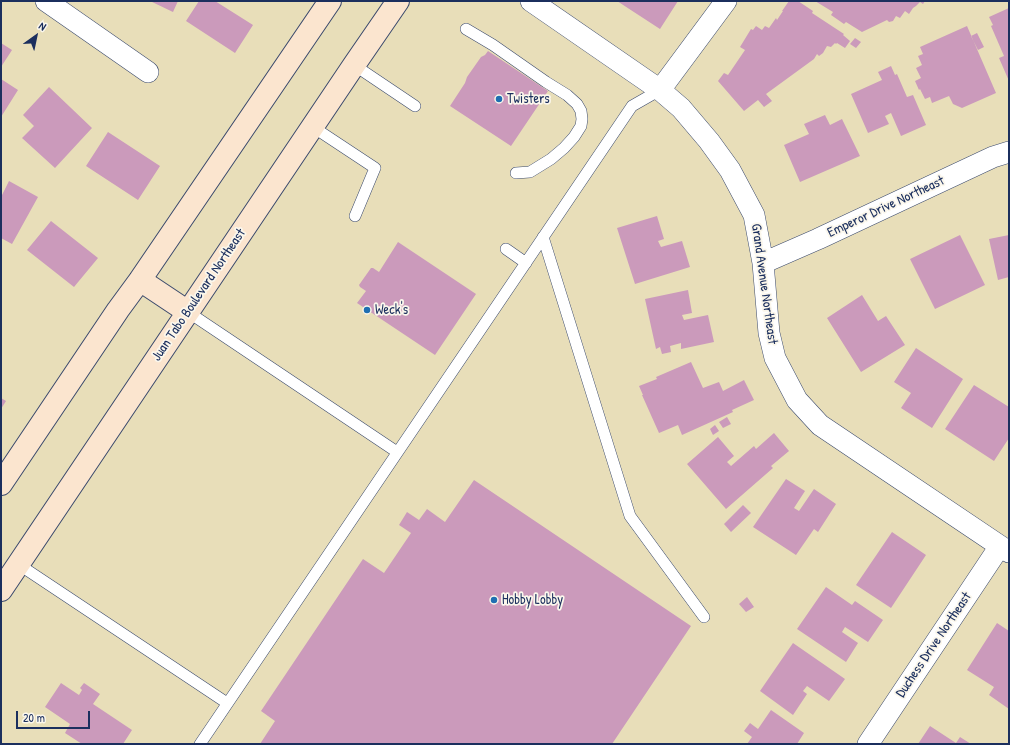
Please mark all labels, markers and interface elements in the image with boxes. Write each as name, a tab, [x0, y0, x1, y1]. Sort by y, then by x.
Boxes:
north arrow	[16, 16, 56, 56]
text: N	[36, 18, 49, 33]
place label: Twisters	[507, 91, 550, 107]
marker: Twisters	[494, 94, 504, 104]
street label: Emperor Drive Northeast	[825, 173, 947, 241]
street label: Grand Avenue Northeast	[747, 223, 781, 345]
street label: Juan Tabo Boulevard Northeast	[148, 226, 250, 364]
place label: Weck's	[375, 302, 408, 318]
marker: Weck's	[362, 305, 372, 315]
street label: Duchess Drive Northeast	[893, 589, 975, 701]
place label: Hobby Lobby	[502, 592, 563, 608]
marker: Hobby Lobby	[489, 595, 499, 605]
scale bar	[18, 703, 92, 729]
text: 20 m	[23, 709, 45, 726]

